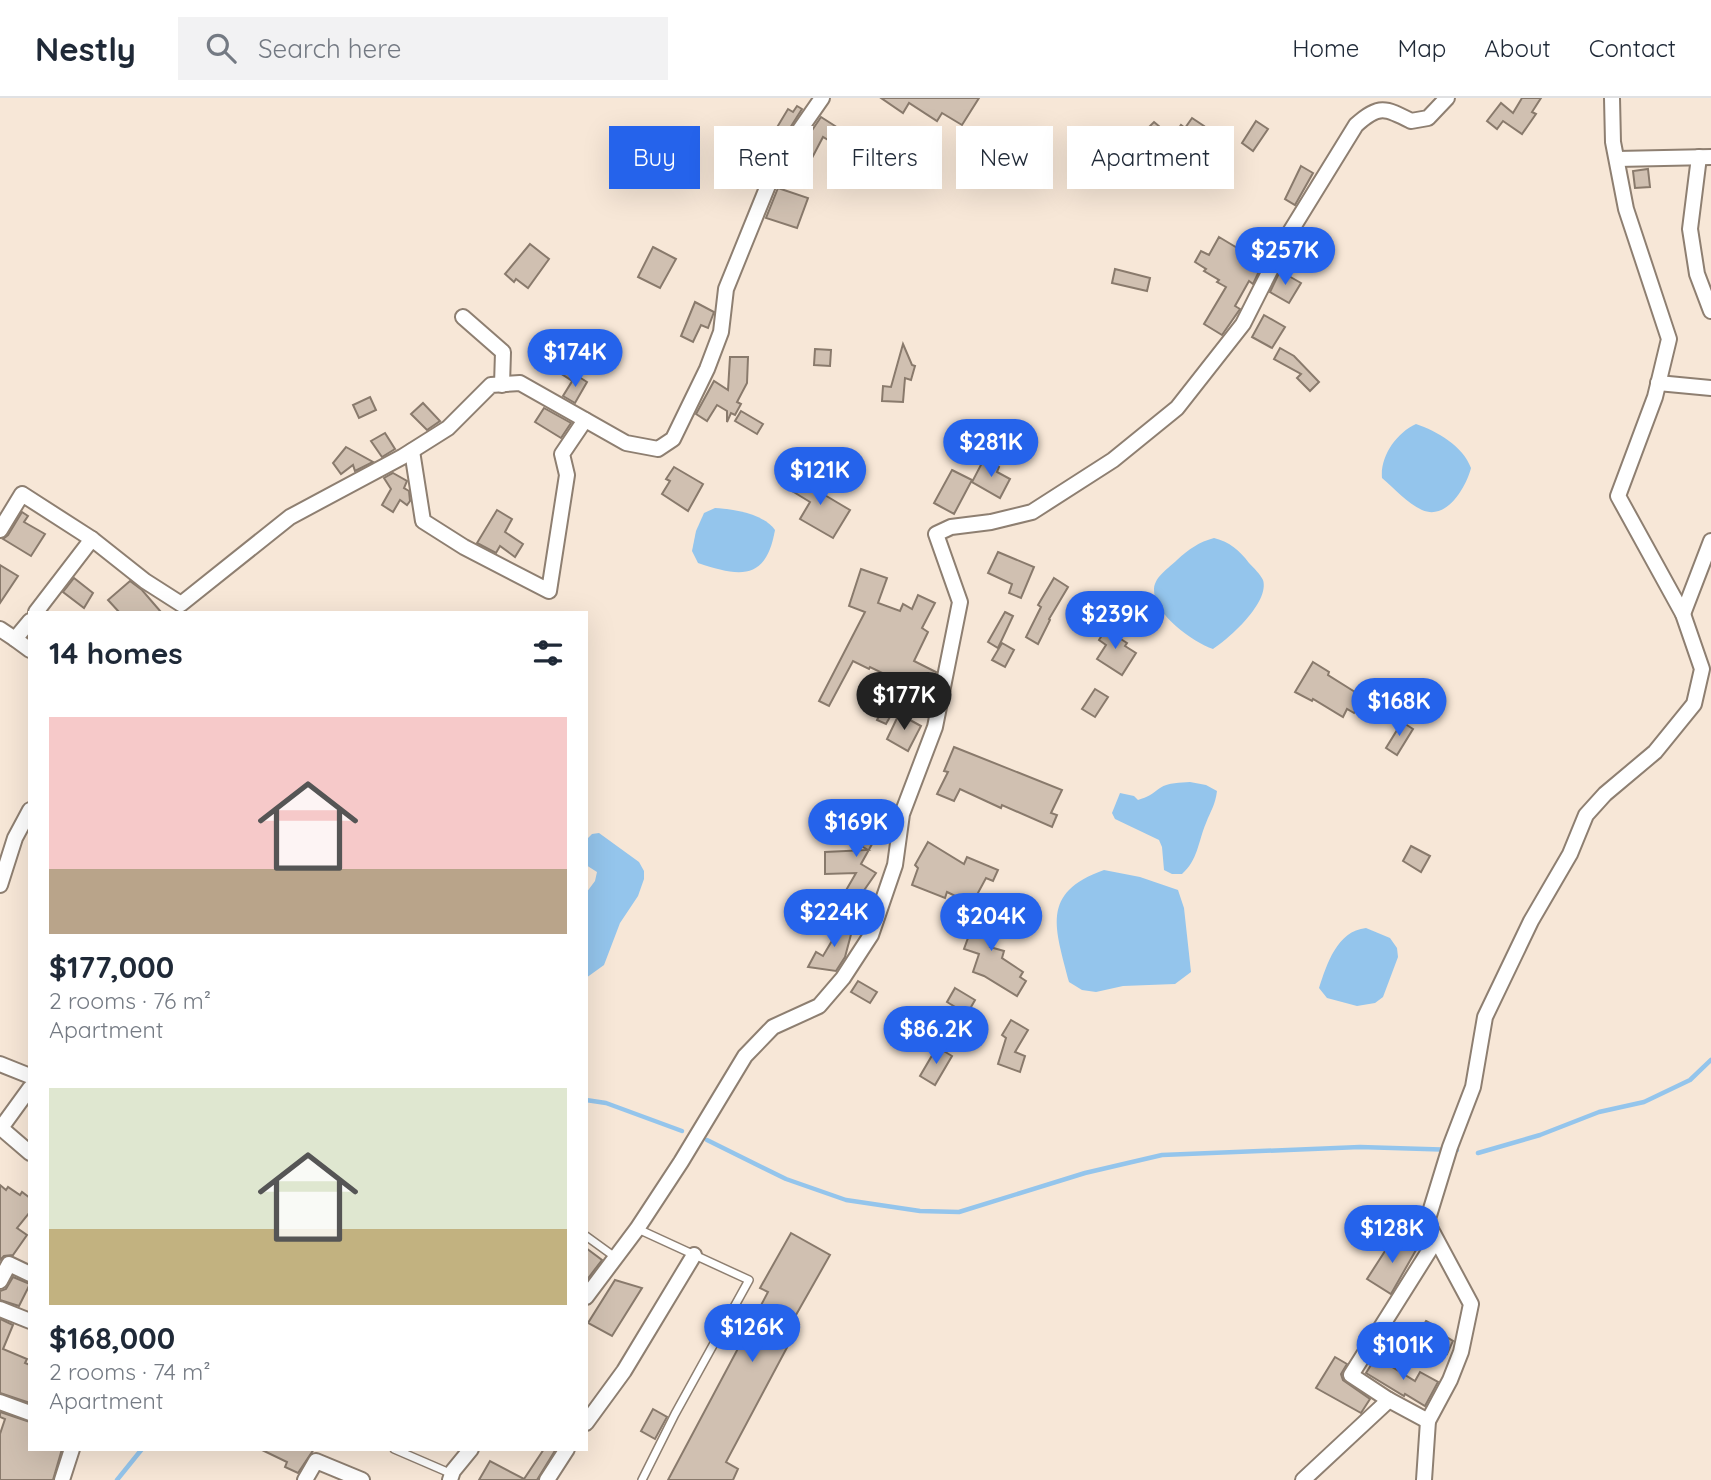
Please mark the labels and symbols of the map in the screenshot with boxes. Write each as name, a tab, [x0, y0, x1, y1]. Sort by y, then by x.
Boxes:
pin: $257K	[1236, 228, 1334, 287]
pin: $174K	[526, 330, 624, 389]
pin: $281K	[942, 420, 1040, 479]
pin: $121K	[771, 448, 869, 507]
pin: $239K	[1066, 592, 1164, 651]
pin: $177K	[855, 672, 953, 732]
pin: $168K	[1350, 678, 1448, 738]
pin: $169K	[807, 800, 905, 859]
pin: $224K	[785, 890, 883, 949]
pin: $204K	[942, 894, 1040, 953]
pin: $86.2K	[879, 1006, 993, 1066]
pin: $128K	[1343, 1206, 1441, 1265]
pin: $126K	[703, 1304, 801, 1364]
pin: $101K	[1354, 1322, 1452, 1382]

